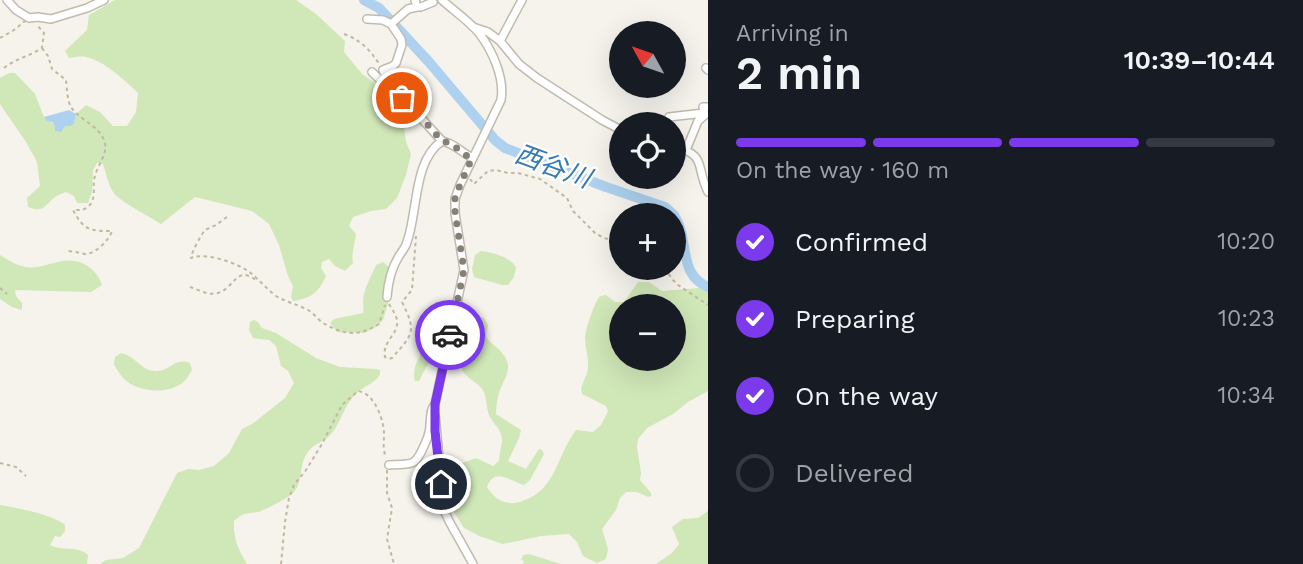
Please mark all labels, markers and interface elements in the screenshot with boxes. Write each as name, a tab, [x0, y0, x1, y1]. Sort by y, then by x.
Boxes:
text: Arriving in	[736, 20, 849, 47]
north arrow	[609, 21, 686, 98]
map controls	[609, 21, 686, 371]
text: 10:39–10:44	[1124, 45, 1275, 75]
text: 2 min	[736, 46, 862, 100]
pin	[372, 68, 432, 128]
icon: bag	[383, 79, 421, 117]
button: locate	[609, 112, 686, 189]
water label: 西谷川	[511, 139, 598, 194]
text: On the way · 160 m	[736, 157, 949, 184]
button: +	[609, 203, 686, 280]
icon: check	[736, 223, 774, 261]
text: Confirmed	[795, 227, 928, 257]
text: 10:20	[1217, 228, 1275, 255]
button: −	[609, 294, 686, 371]
courier	[415, 300, 485, 370]
icon: check	[736, 300, 774, 338]
text: Preparing	[795, 304, 915, 334]
text: 10:23	[1218, 305, 1275, 332]
icon: car	[431, 316, 469, 354]
icon: check	[736, 377, 774, 415]
text: On the way	[795, 381, 938, 411]
text: 10:34	[1217, 382, 1275, 409]
pin	[411, 454, 471, 514]
text: Delivered	[795, 458, 914, 488]
icon: home	[422, 465, 460, 503]

